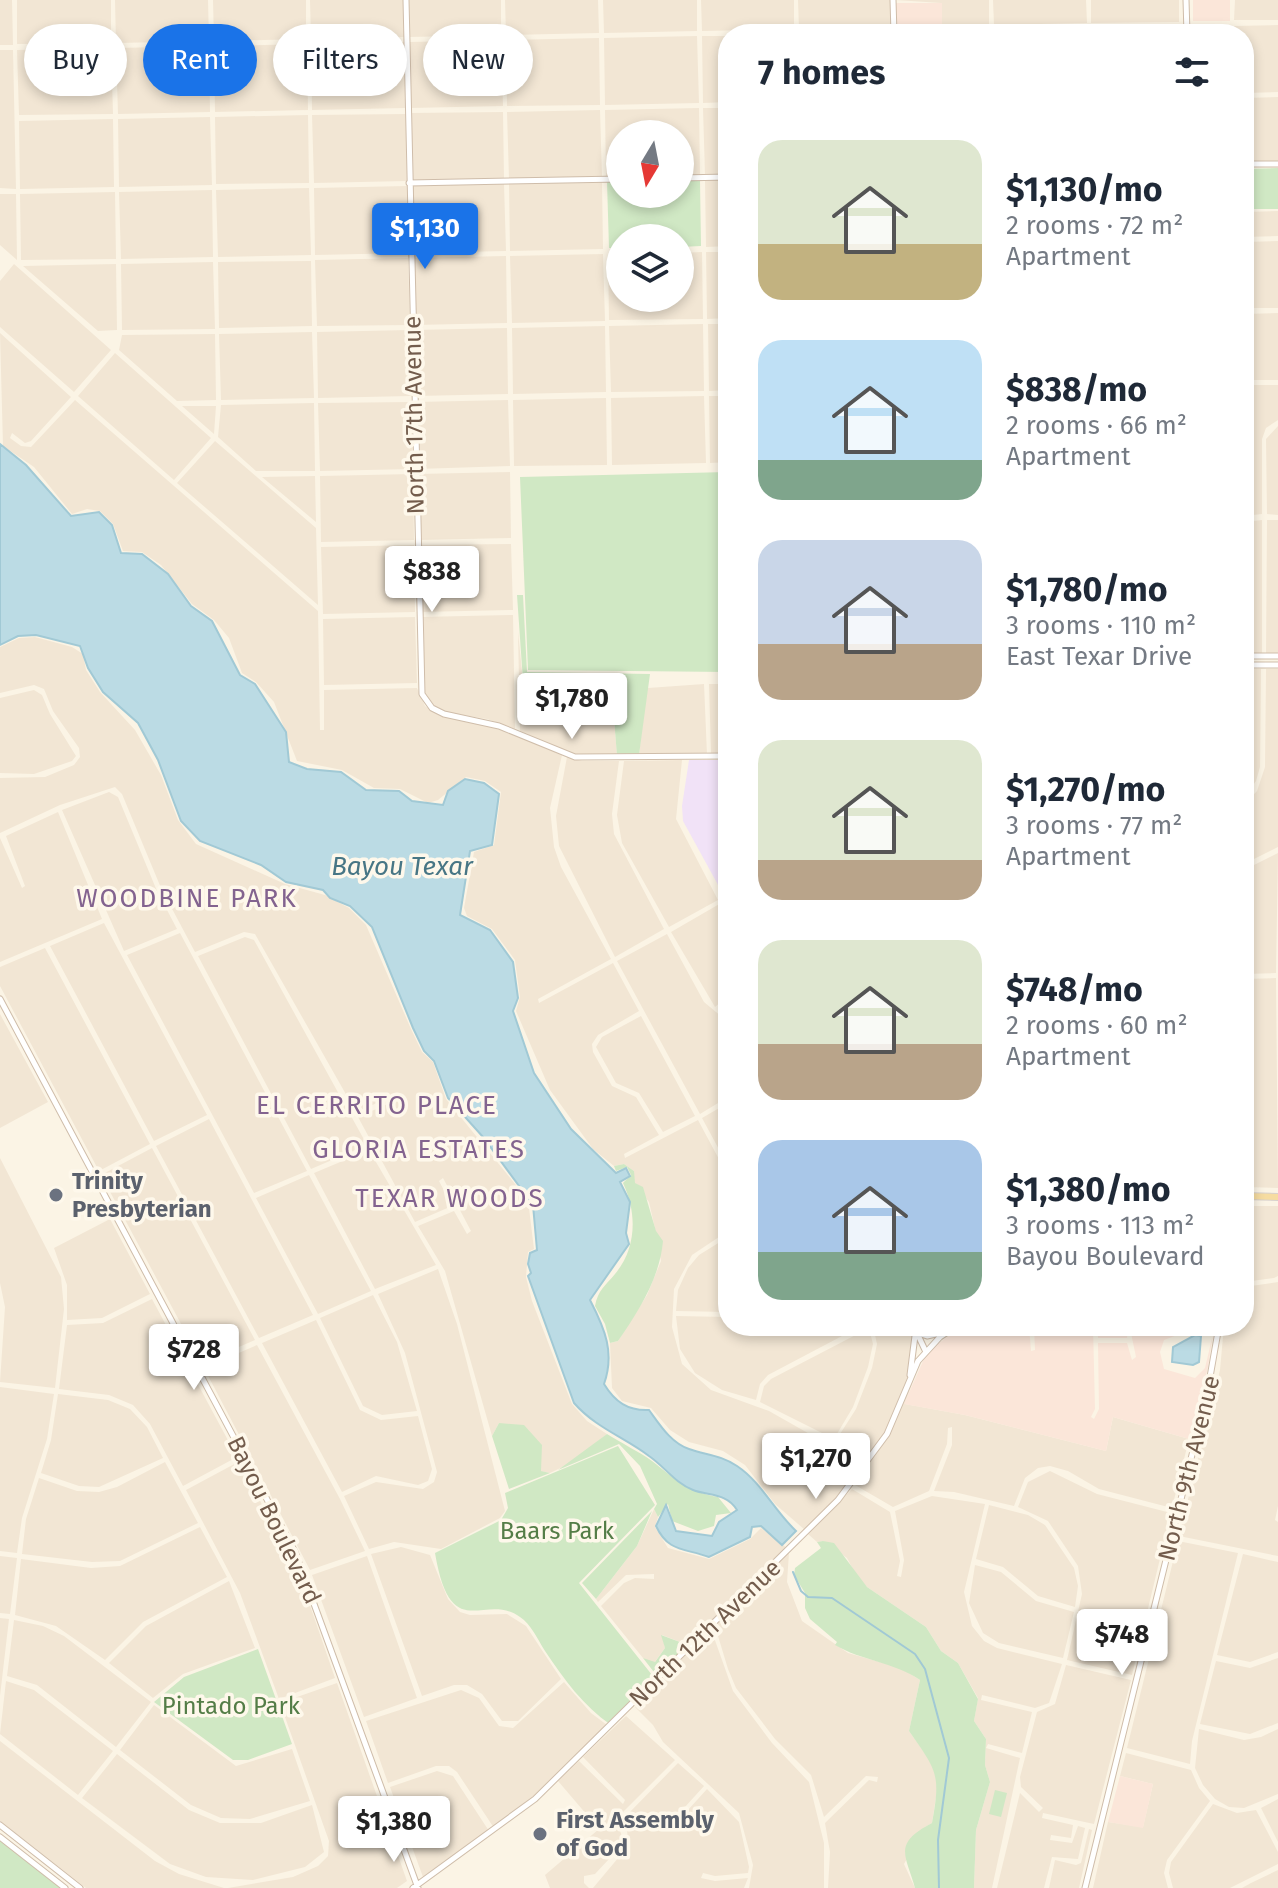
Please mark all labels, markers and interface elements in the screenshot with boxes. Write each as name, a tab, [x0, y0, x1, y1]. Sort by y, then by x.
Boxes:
chip: Buy	[24, 24, 127, 96]
chip: Rent	[143, 24, 257, 96]
chip: Filters	[273, 24, 407, 96]
chip: New	[423, 24, 533, 96]
icon: filters	[1170, 50, 1214, 94]
text: 7 homes	[758, 52, 885, 93]
north arrow	[606, 120, 694, 208]
map controls	[606, 120, 694, 312]
text: $1,130/mo	[1006, 169, 1163, 210]
icon: home	[822, 172, 918, 268]
pin: $1,130	[360, 203, 490, 271]
text: 2 rooms · 72 m²	[1006, 210, 1183, 241]
text: $1,130	[390, 213, 460, 244]
button: layers	[606, 224, 694, 312]
text: Apartment	[1006, 241, 1131, 272]
street label: North 17th Avenue	[398, 315, 430, 515]
text: $838/mo	[1006, 369, 1147, 410]
icon: home	[822, 372, 918, 468]
text: 2 rooms · 66 m²	[1006, 410, 1187, 441]
text: Apartment	[1006, 441, 1131, 472]
pin: $838	[385, 546, 479, 614]
text: $838	[403, 556, 461, 587]
text: $1,780/mo	[1006, 569, 1168, 610]
icon: home	[822, 572, 918, 668]
text: 3 rooms · 110 m²	[1006, 610, 1196, 641]
text: East Texar Drive	[1006, 641, 1192, 672]
pin: $1,780	[507, 673, 637, 741]
text: $1,780	[535, 683, 609, 714]
text: $1,270/mo	[1006, 769, 1165, 810]
icon: home	[822, 772, 918, 868]
text: 3 rooms · 77 m²	[1006, 810, 1182, 841]
text: Apartment	[1006, 841, 1131, 872]
water label: Bayou Texar	[331, 851, 474, 882]
district label: WOODBINE PARK	[76, 883, 298, 914]
text: $748/mo	[1006, 969, 1143, 1010]
icon: home	[822, 972, 918, 1068]
text: 2 rooms · 60 m²	[1006, 1010, 1188, 1041]
text: Apartment	[1006, 1041, 1131, 1072]
district label: EL CERRITO PLACE	[256, 1090, 498, 1121]
district label: GLORIA ESTATES	[312, 1134, 526, 1165]
place label: Trinity Presbyterian	[72, 1167, 212, 1223]
text: $1,380/mo	[1006, 1169, 1171, 1210]
icon: home	[822, 1172, 918, 1268]
district label: TEXAR WOODS	[355, 1183, 545, 1214]
marker: Trinity Presbyterian	[47, 1186, 65, 1204]
text: 3 rooms · 113 m²	[1006, 1210, 1195, 1241]
text: Bayou Boulevard	[1006, 1241, 1204, 1272]
pin: $728	[147, 1324, 241, 1392]
text: $728	[167, 1334, 221, 1365]
street label: North 9th Avenue	[1152, 1372, 1226, 1564]
street label: Bayou Boulevard	[221, 1432, 327, 1608]
pin: $1,270	[751, 1433, 881, 1501]
text: $1,270	[780, 1443, 852, 1474]
park label: Baars Park	[500, 1517, 615, 1545]
street label: North 12th Avenue	[623, 1554, 787, 1712]
pin: $748	[1075, 1609, 1169, 1677]
text: $748	[1095, 1619, 1149, 1650]
park label: Pintado Park	[162, 1692, 301, 1720]
pin: $1,380	[329, 1796, 459, 1864]
text: $1,380	[356, 1806, 432, 1837]
place label: First Assembly of God	[556, 1806, 715, 1862]
marker: First Assembly of God	[531, 1825, 549, 1843]

